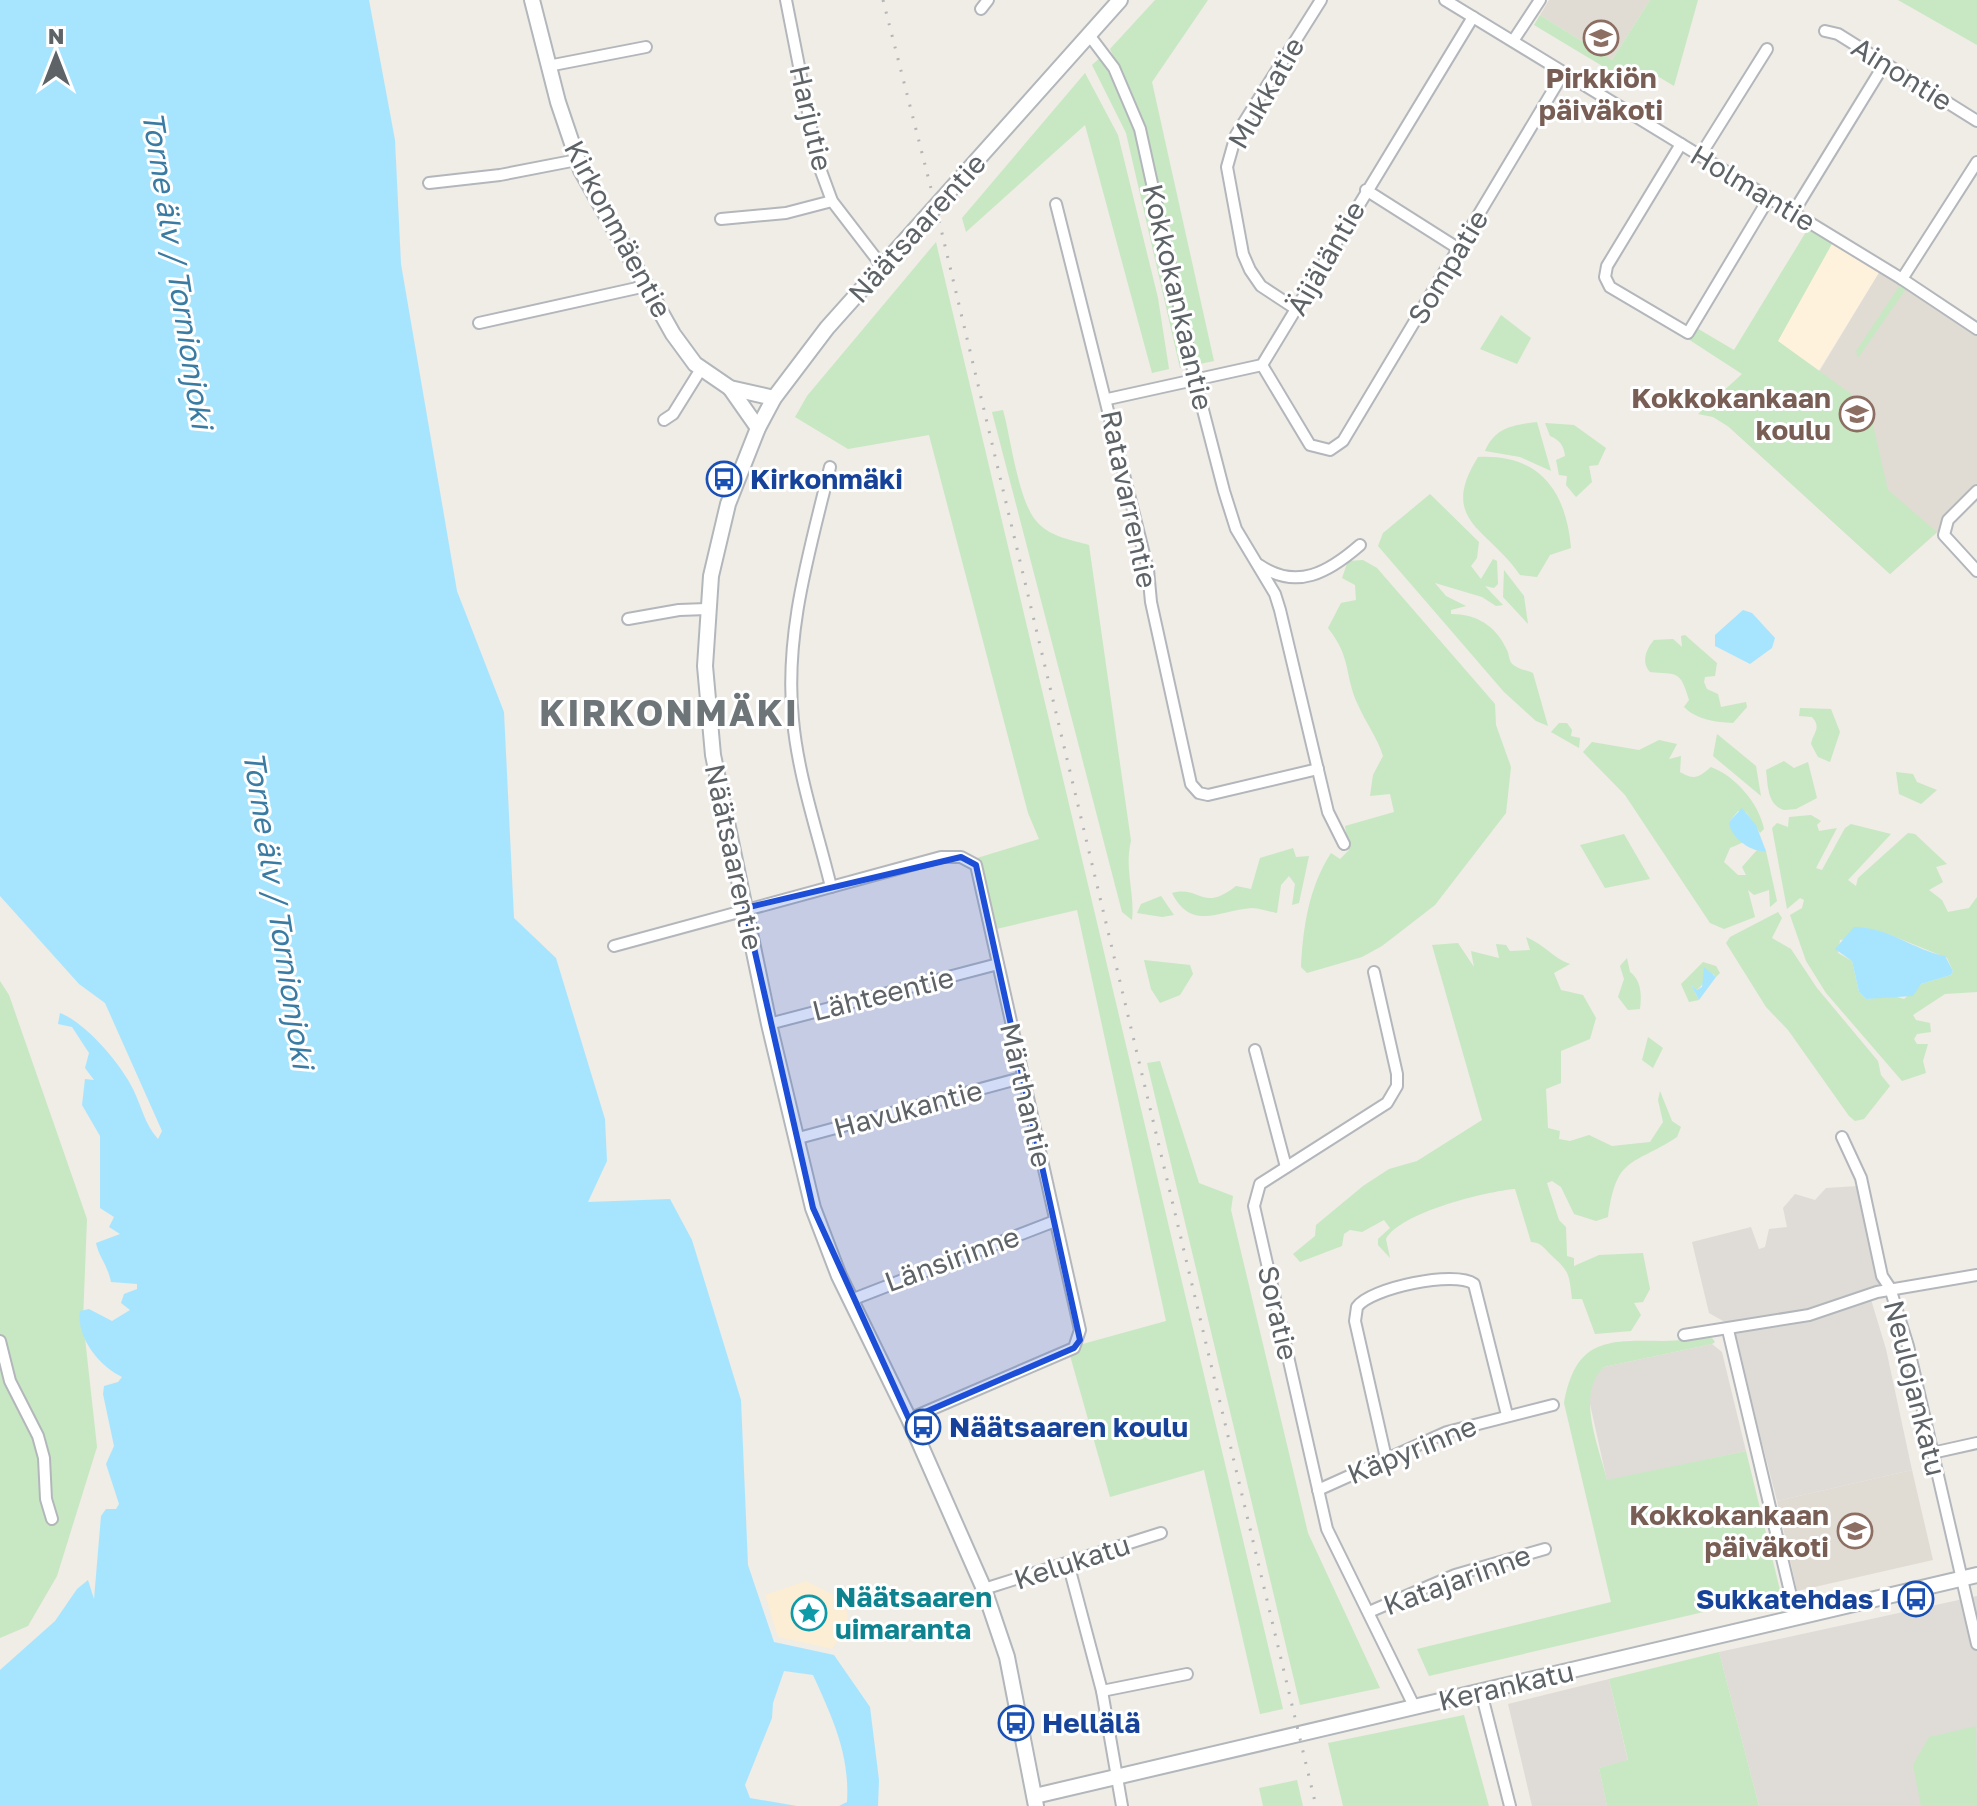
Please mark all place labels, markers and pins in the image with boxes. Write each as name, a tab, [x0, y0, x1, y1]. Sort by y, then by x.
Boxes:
school or university icon: Pirkkiön päiväkoti	[1582, 19, 1620, 57]
place label: Pirkkiön päiväkoti	[1539, 61, 1663, 126]
place label: Kokkokankaan koulu	[1631, 381, 1831, 446]
school or university icon: Kokkokankaan koulu	[1838, 395, 1876, 433]
bus stop icon: Kirkonmäki	[705, 460, 743, 498]
place label: Kirkonmäki	[750, 462, 903, 495]
bus stop icon: Näätsaaren koulu	[904, 1408, 942, 1446]
place label: Näätsaaren koulu	[949, 1410, 1188, 1443]
place label: Kokkokankaan päiväkoti	[1629, 1498, 1829, 1563]
school or university icon: Kokkokankaan päiväkoti	[1836, 1512, 1874, 1550]
place label: Näätsaaren uimaranta	[835, 1580, 992, 1645]
bus stop icon: Sukkatehdas I	[1897, 1580, 1935, 1618]
place label: Sukkatehdas I	[1696, 1582, 1890, 1615]
place icon: Näätsaaren uimaranta	[790, 1594, 828, 1632]
bus stop icon: Hellälä	[997, 1704, 1035, 1742]
place label: Hellälä	[1042, 1706, 1140, 1739]

